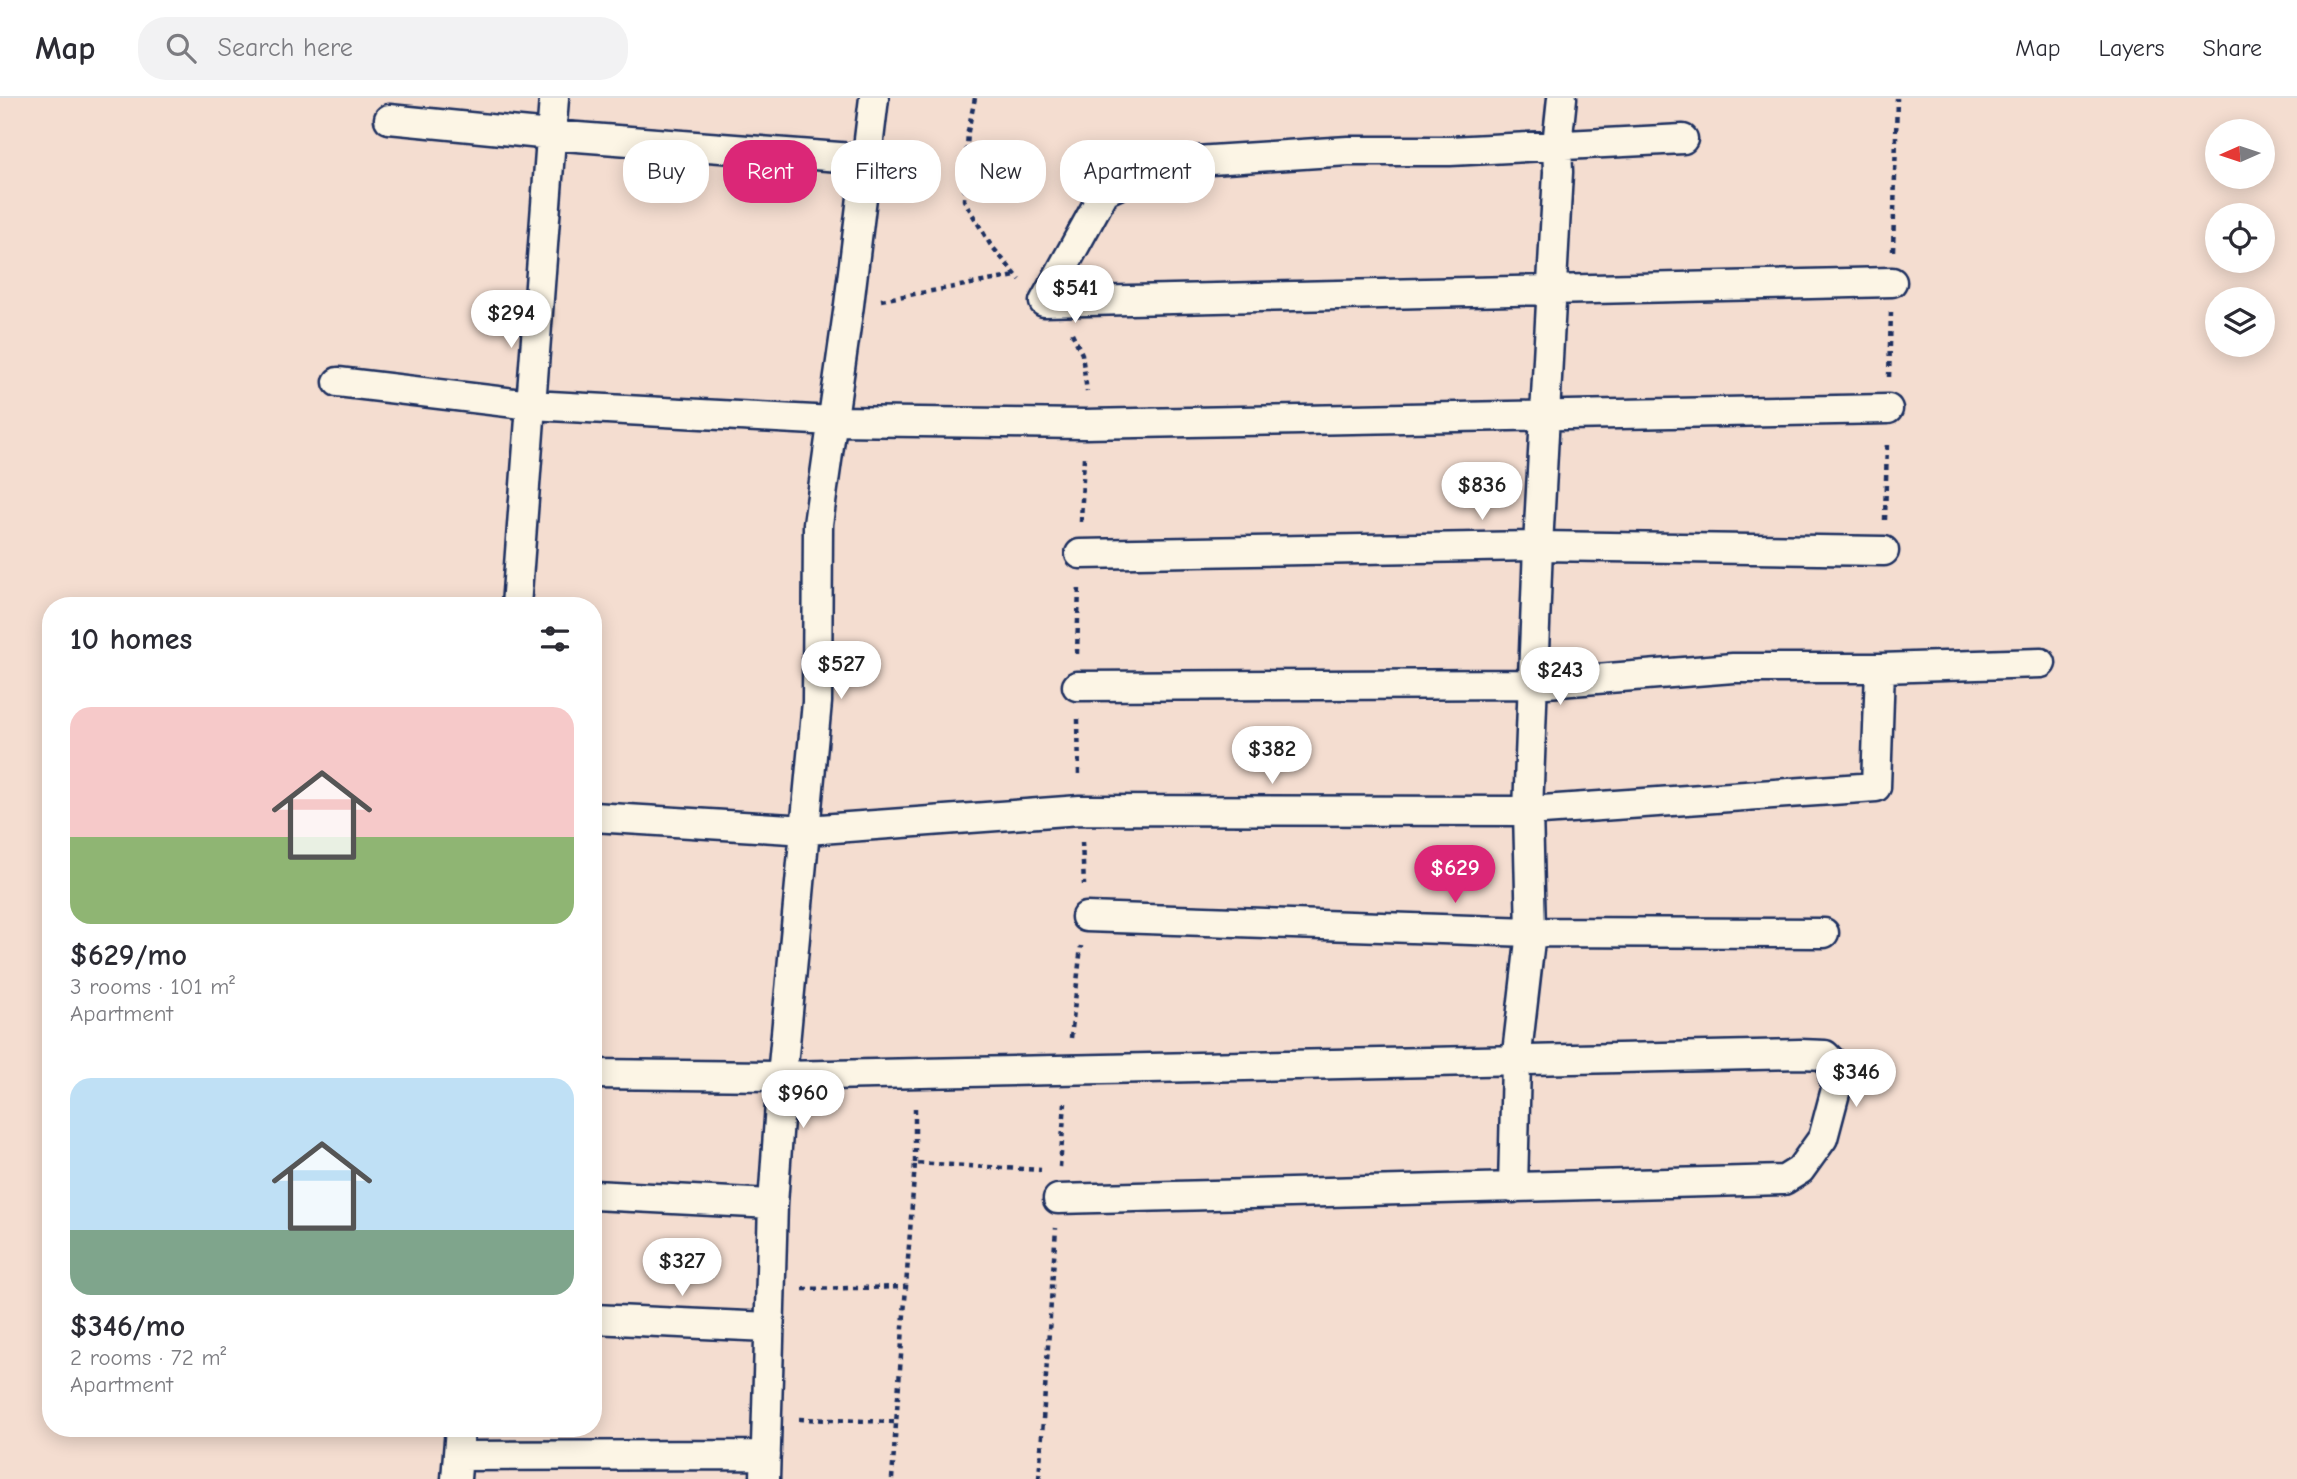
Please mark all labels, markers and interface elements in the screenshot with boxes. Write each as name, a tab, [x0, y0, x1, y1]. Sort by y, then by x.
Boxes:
search box	[138, 17, 628, 80]
text: Map	[35, 29, 96, 67]
icon: search	[162, 29, 200, 67]
text: Search here	[218, 33, 353, 63]
text: Map	[2015, 34, 2061, 62]
text: Layers	[2099, 34, 2164, 62]
text: Share	[2202, 34, 2262, 62]
north arrow	[2205, 119, 2275, 189]
map controls	[2205, 119, 2275, 357]
chip: Buy	[623, 140, 709, 203]
chip: Rent	[723, 140, 817, 203]
chip: Filters	[831, 140, 941, 203]
chip: New	[955, 140, 1046, 203]
chip: Apartment	[1060, 140, 1215, 203]
button: locate	[2205, 203, 2275, 273]
pin: $541	[1034, 266, 1116, 325]
text: $541	[1052, 274, 1098, 301]
button: layers	[2205, 287, 2275, 357]
pin: $294	[470, 290, 552, 350]
text: $294	[487, 299, 535, 326]
pin: $836	[1441, 462, 1523, 522]
text: $836	[1458, 471, 1507, 498]
icon: filters	[536, 620, 574, 658]
text: 10 homes	[70, 622, 192, 657]
pin: $527	[800, 642, 882, 701]
pin: $243	[1519, 648, 1601, 707]
text: $527	[817, 650, 865, 677]
text: $243	[1537, 656, 1583, 683]
pin: $382	[1231, 726, 1313, 786]
text: $382	[1248, 735, 1296, 762]
icon: home	[259, 752, 385, 878]
pin: $629	[1414, 846, 1496, 905]
text: $629	[1430, 854, 1480, 881]
text: $629/mo	[70, 938, 187, 973]
text: 3 rooms · 101 m²	[70, 973, 235, 1000]
text: Apartment	[70, 1000, 173, 1027]
pin: $346	[1815, 1049, 1897, 1109]
text: $346	[1832, 1058, 1880, 1085]
pin: $960	[762, 1070, 844, 1130]
text: $960	[777, 1079, 829, 1106]
icon: home	[259, 1123, 385, 1249]
pin: $327	[641, 1238, 723, 1298]
text: $327	[659, 1247, 705, 1274]
text: $346/mo	[70, 1309, 185, 1344]
text: 2 rooms · 72 m²	[70, 1344, 226, 1371]
text: Apartment	[70, 1371, 173, 1398]

